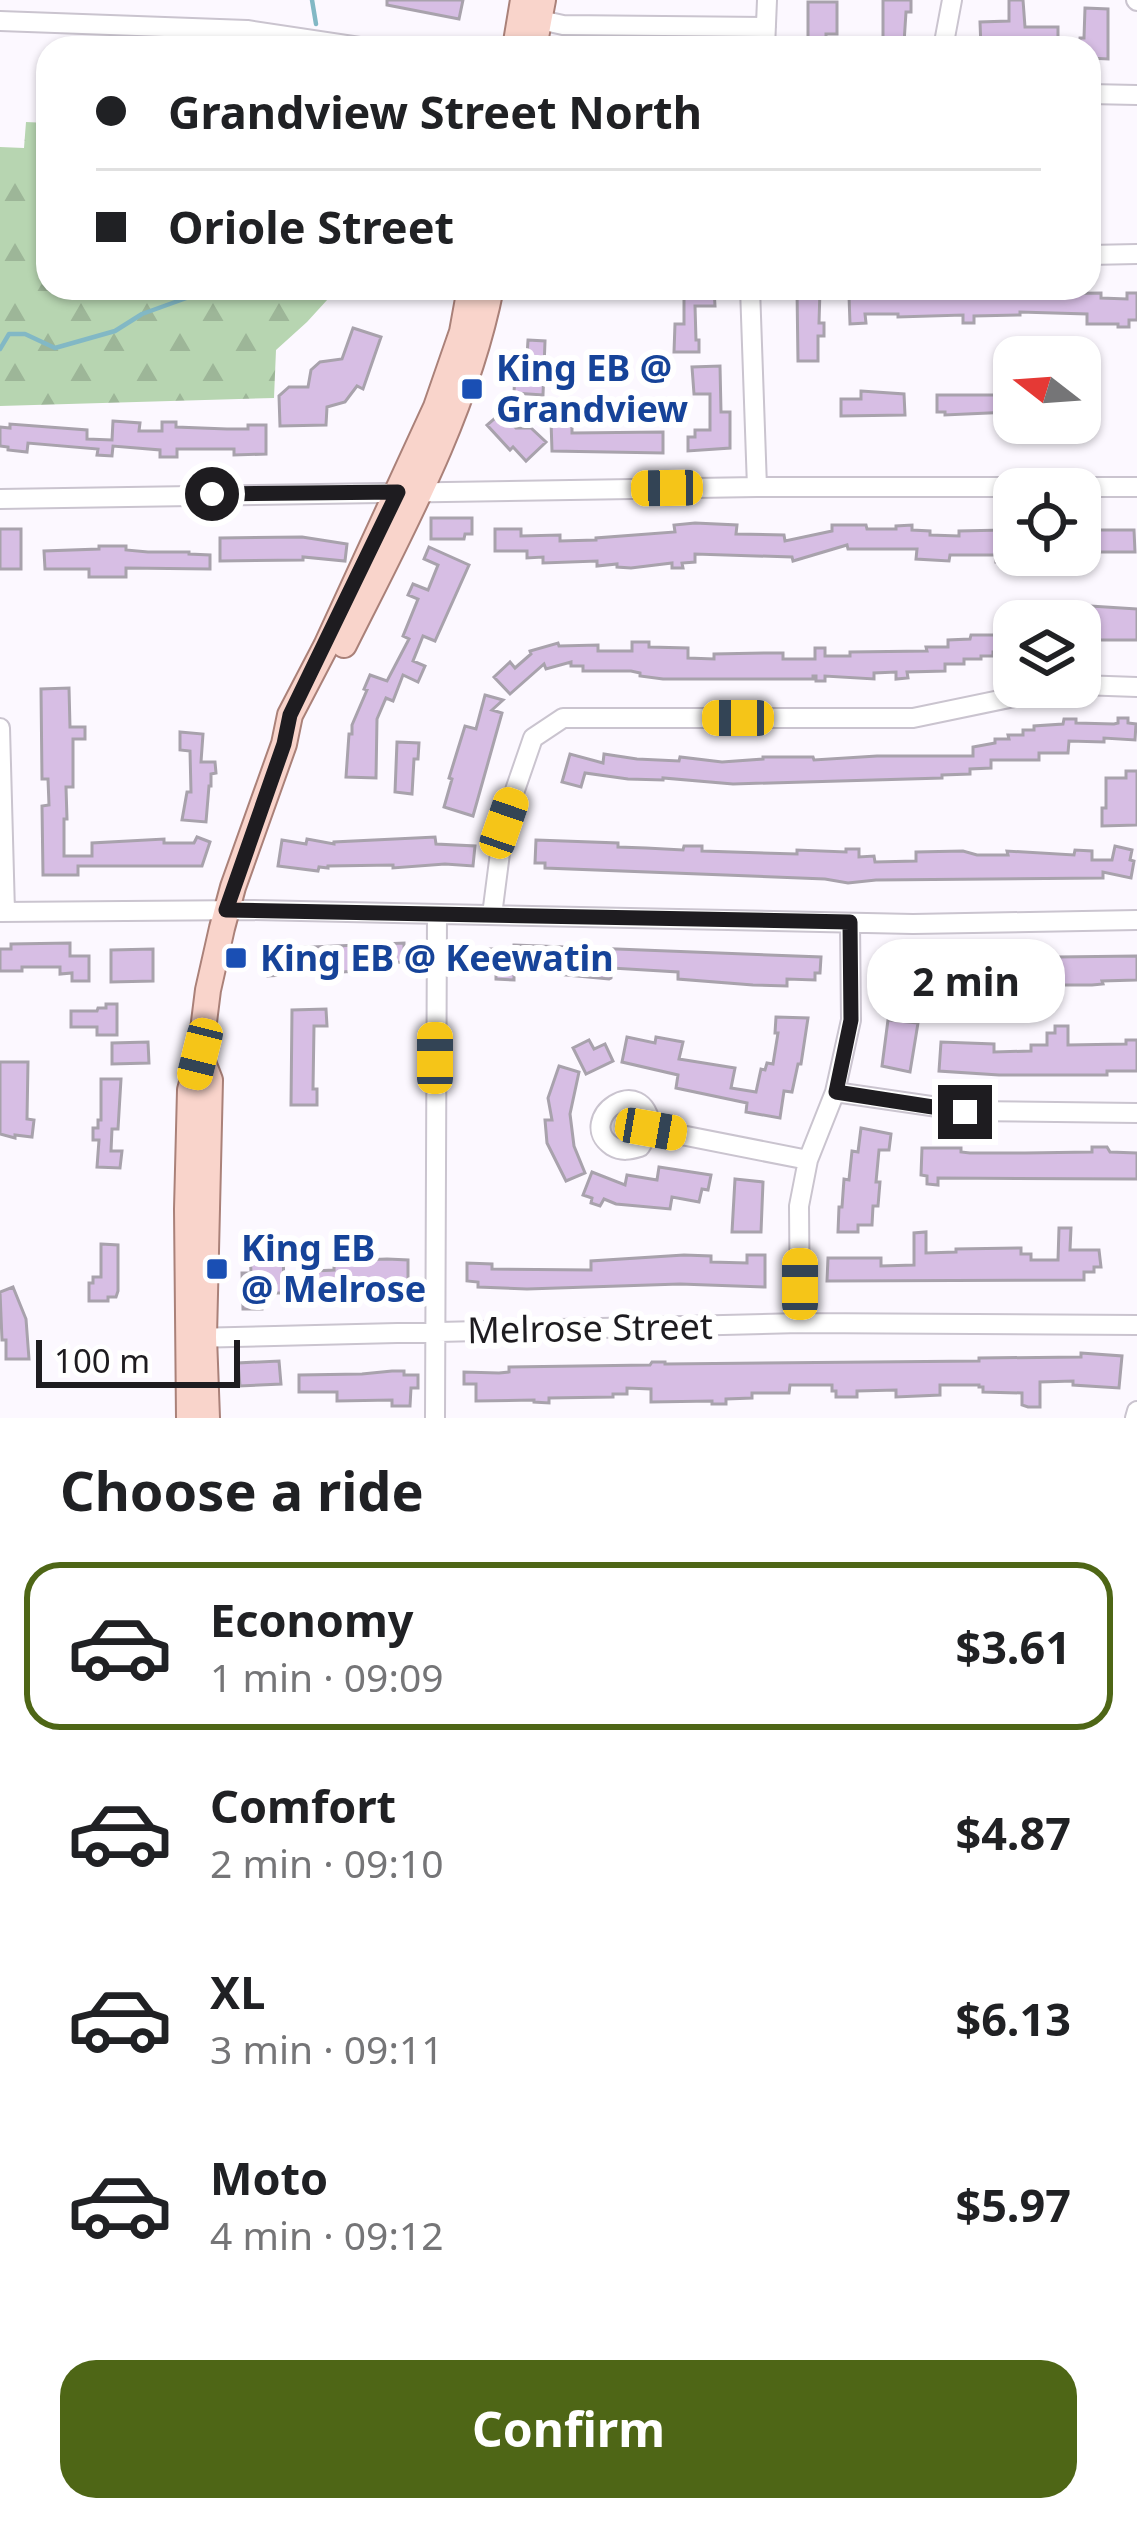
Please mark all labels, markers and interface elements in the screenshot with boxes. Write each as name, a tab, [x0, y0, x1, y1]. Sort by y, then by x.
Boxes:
text: Grandview Street North	[168, 81, 702, 142]
text: Oriole Street	[168, 196, 454, 257]
north arrow	[993, 336, 1101, 444]
map controls	[993, 336, 1101, 708]
place label: King EB @ Grandview	[496, 343, 688, 433]
marker: King EB @ Grandview	[459, 376, 485, 402]
route start	[185, 467, 239, 521]
button: locate	[993, 468, 1101, 576]
car	[631, 469, 703, 507]
button: layers	[993, 600, 1101, 708]
car	[702, 700, 774, 736]
car	[475, 783, 533, 863]
place label: King EB @ Keewatin	[260, 933, 614, 982]
callout: 2 min	[866, 938, 1064, 1022]
marker: King EB @ Keewatin	[223, 945, 249, 971]
text: 2 min	[912, 954, 1020, 1007]
car	[174, 1015, 226, 1093]
car	[417, 1022, 453, 1094]
route end	[938, 1085, 992, 1139]
car	[612, 1105, 690, 1153]
place label: King EB @ Melrose	[241, 1223, 426, 1313]
car	[782, 1248, 818, 1320]
marker: King EB @ Melrose	[204, 1256, 230, 1282]
street label: Melrose Street	[467, 1301, 713, 1354]
scale bar	[36, 1334, 240, 1387]
text: 100 m	[54, 1338, 150, 1383]
text: Choose a ride	[60, 1453, 424, 1527]
text: Economy	[210, 1589, 414, 1650]
icon: car	[66, 1592, 174, 1700]
text: $3.61	[955, 1616, 1071, 1677]
text: 1 min · 09:09	[210, 1650, 444, 1703]
text: Comfort	[210, 1775, 396, 1836]
icon: car	[66, 1778, 174, 1886]
text: $4.87	[955, 1802, 1071, 1863]
text: 2 min · 09:10	[210, 1836, 444, 1889]
text: XL	[210, 1961, 265, 2022]
icon: car	[66, 1964, 174, 2072]
text: $6.13	[955, 1988, 1071, 2049]
text: 3 min · 09:11	[210, 2022, 444, 2075]
text: Moto	[210, 2147, 328, 2208]
icon: car	[66, 2150, 174, 2258]
text: $5.97	[955, 2174, 1071, 2235]
text: 4 min · 09:12	[210, 2208, 444, 2261]
button: Confirm	[60, 2360, 1077, 2498]

